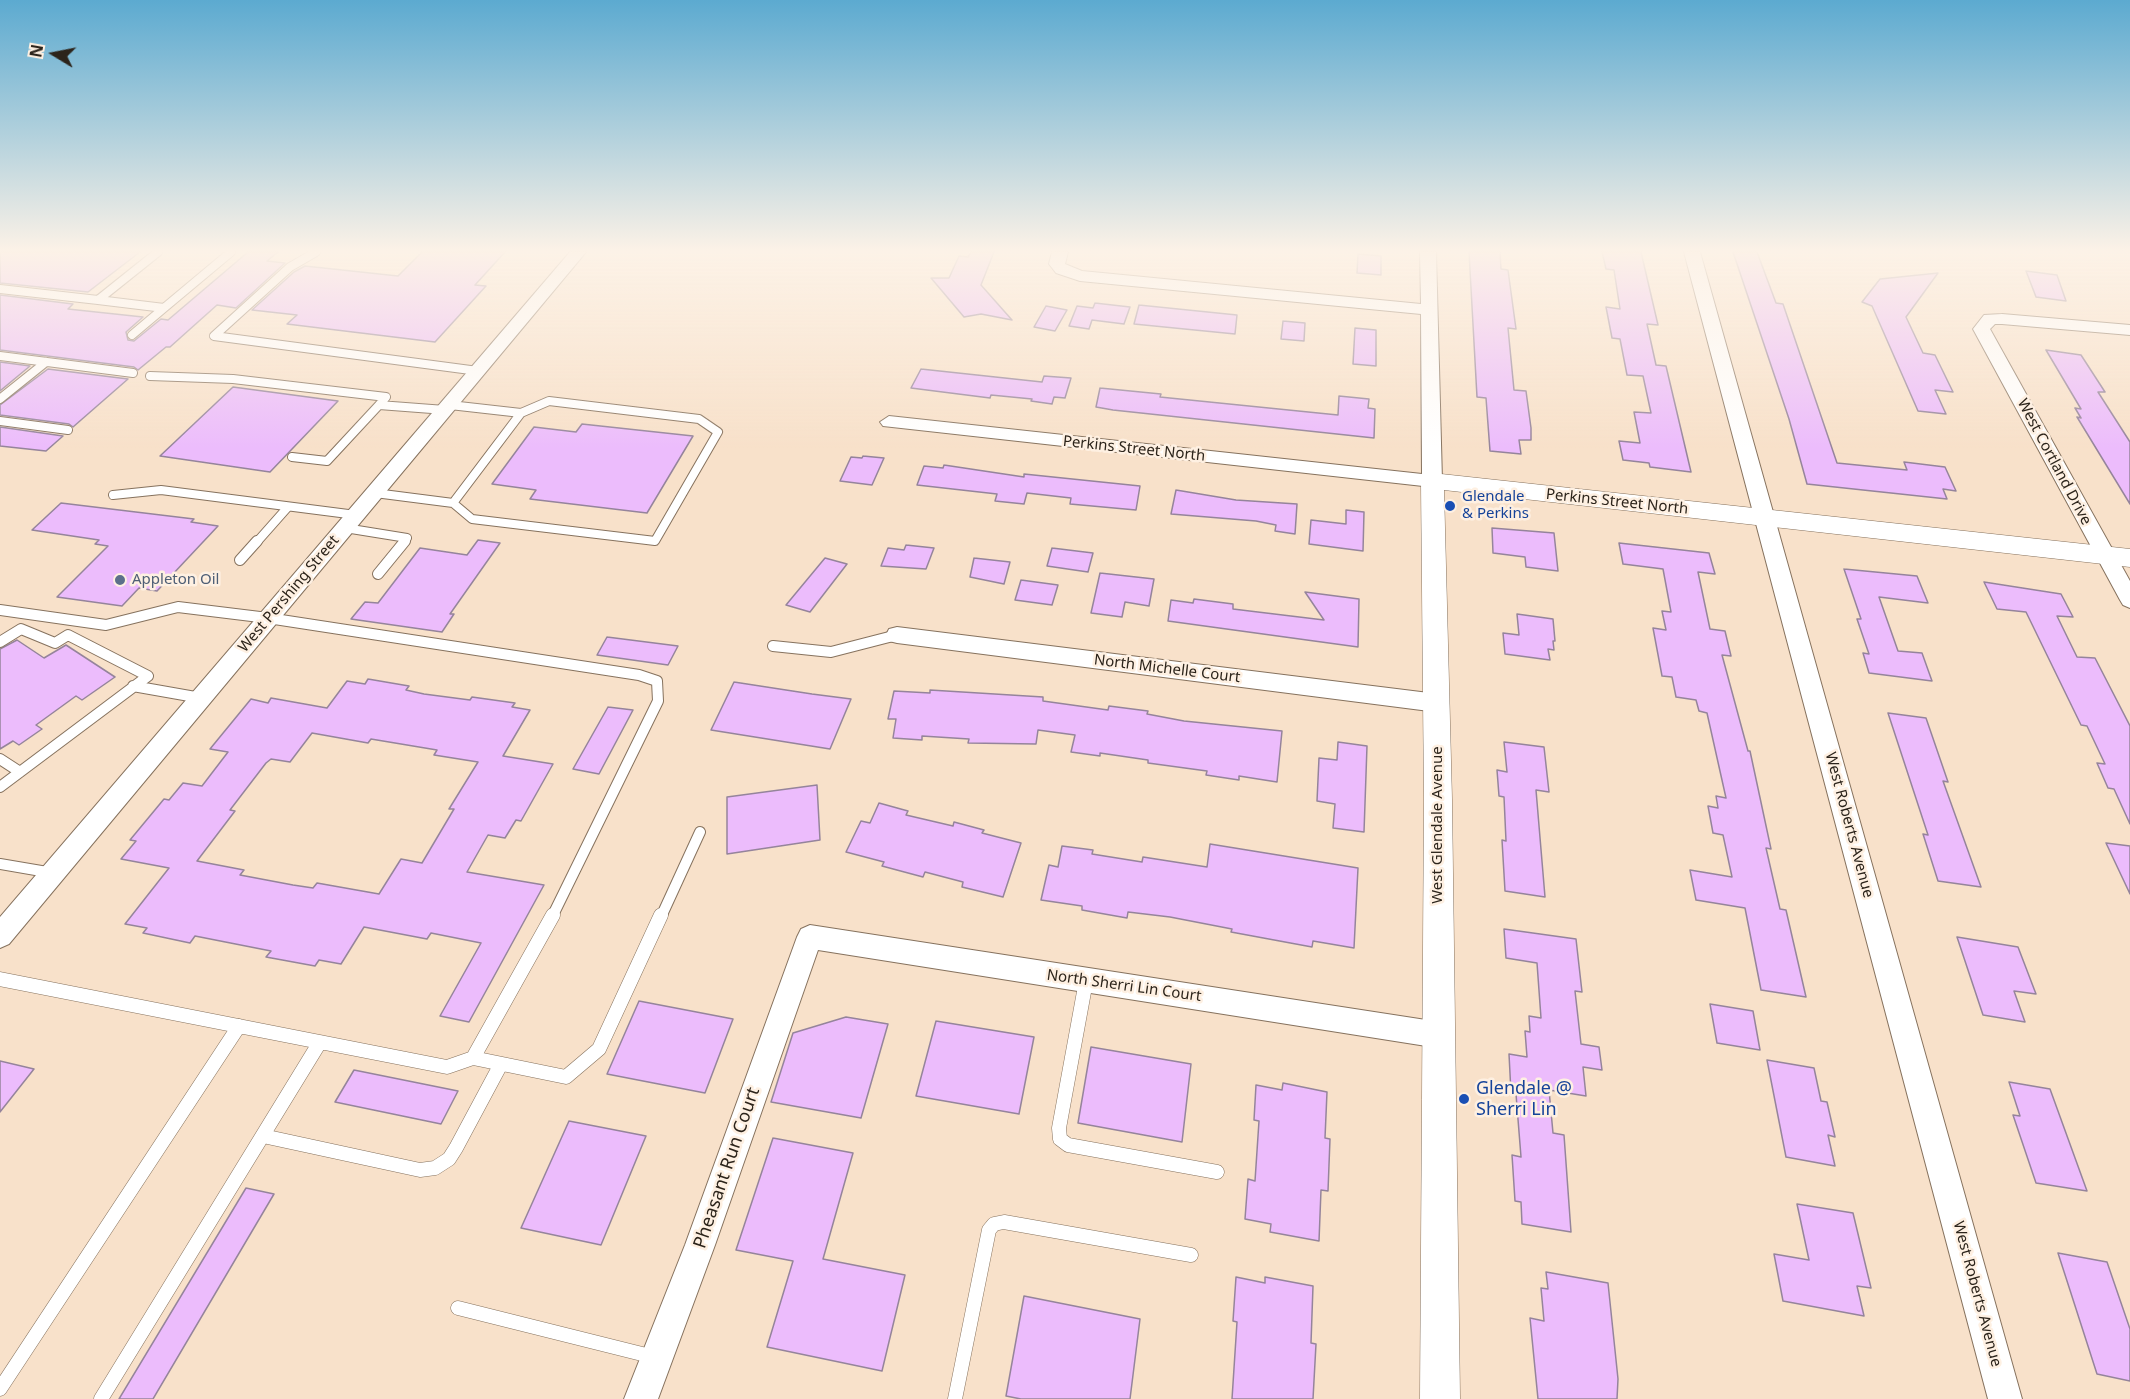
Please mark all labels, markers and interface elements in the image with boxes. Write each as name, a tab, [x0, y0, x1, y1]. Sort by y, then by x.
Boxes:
north arrow	[24, 24, 84, 84]
text: N	[24, 43, 48, 59]
street label: West Cortland Drive	[2013, 396, 2095, 528]
street label: Perkins Street North	[1062, 433, 1206, 465]
street label: Perkins Street North	[1545, 486, 1689, 518]
place label: Glendale & Perkins	[1462, 488, 1529, 523]
marker: Glendale & Perkins	[1443, 499, 1457, 513]
street label: West Pershing Street	[235, 532, 343, 656]
place label: Appleton Oil	[132, 571, 219, 589]
marker: Appleton Oil	[113, 573, 127, 587]
street label: North Michelle Court	[1093, 651, 1241, 687]
street label: West Glendale Avenue	[1429, 746, 1447, 904]
street label: West Roberts Avenue	[1821, 750, 1877, 900]
street label: North Sherri Lin Court	[1046, 966, 1202, 1006]
place label: Glendale @ Sherri Lin	[1476, 1078, 1572, 1120]
street label: Pheasant Run Court	[689, 1085, 765, 1251]
marker: Glendale @ Sherri Lin	[1457, 1092, 1471, 1106]
street label: West Roberts Avenue	[1949, 1219, 2005, 1369]

